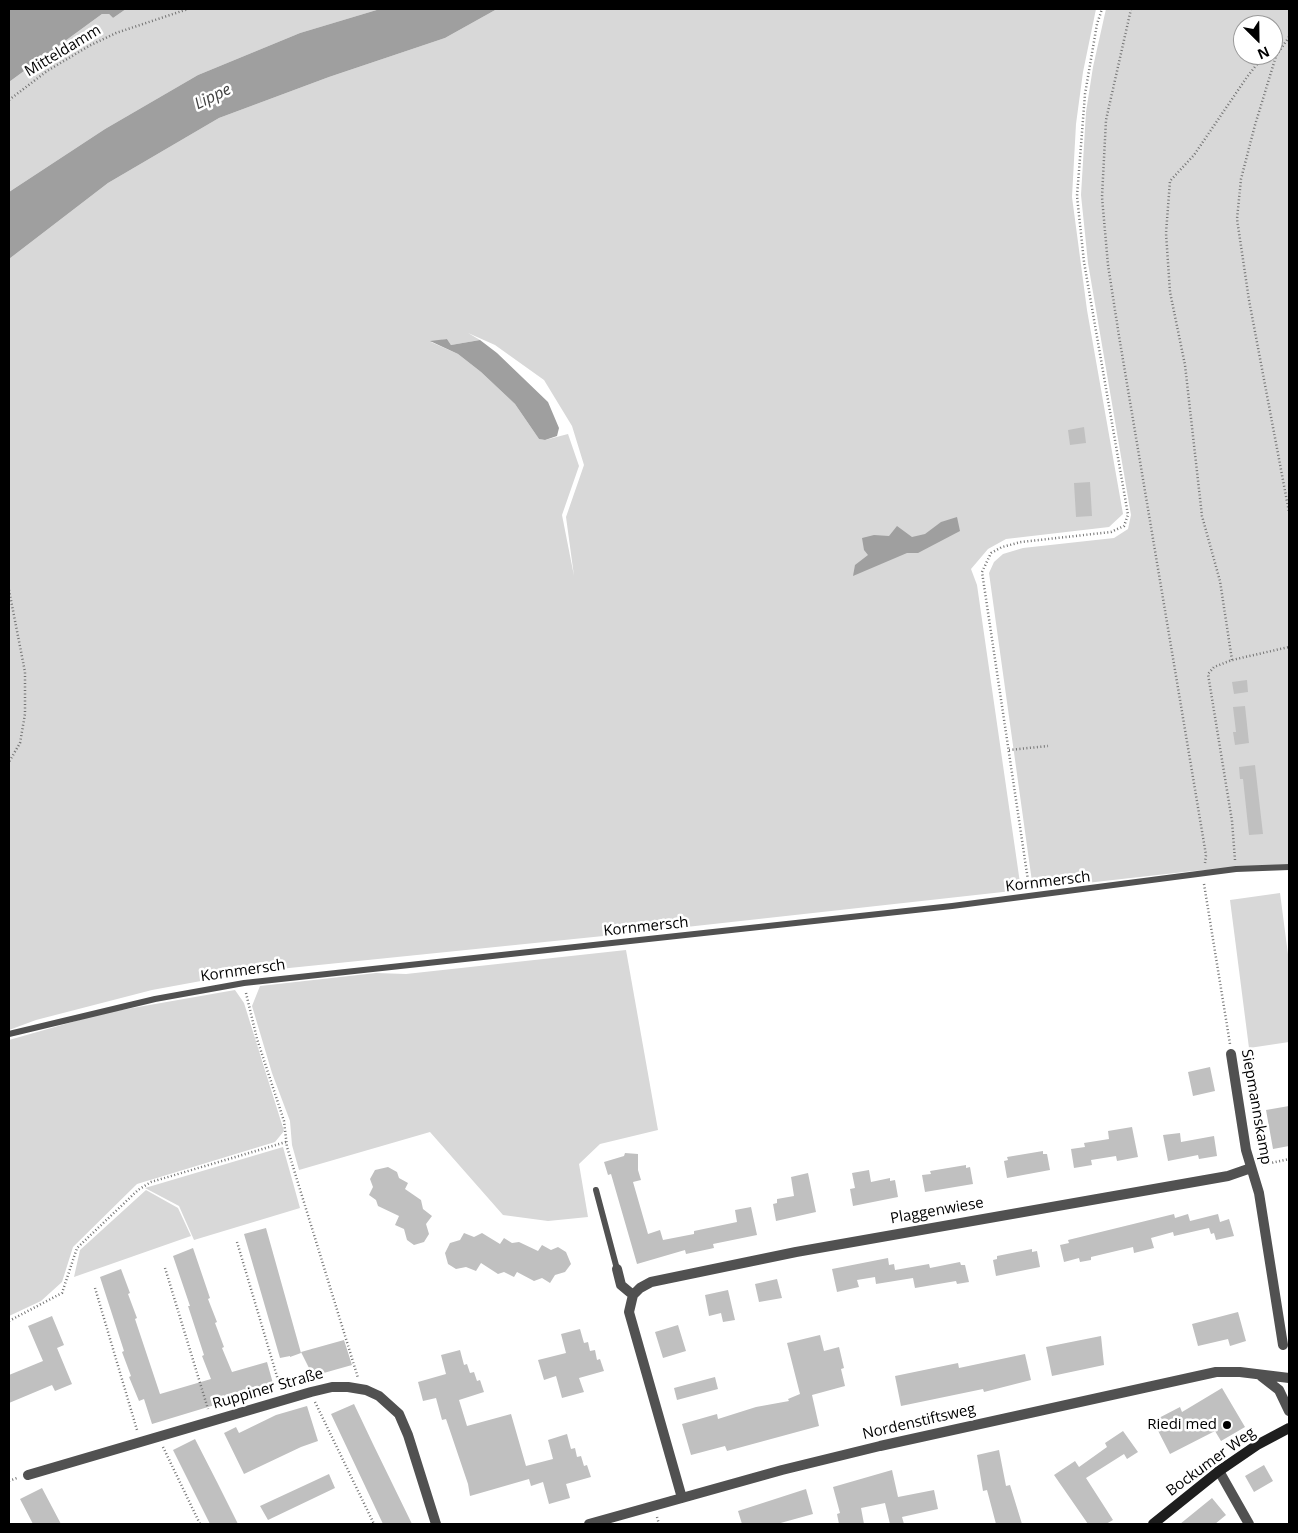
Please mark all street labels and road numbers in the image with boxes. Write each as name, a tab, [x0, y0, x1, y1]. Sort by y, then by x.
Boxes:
street label: Mitteldamm	[22, 21, 104, 81]
street label: Kornmersch	[1004, 868, 1092, 896]
street label: Kornmersch	[603, 914, 689, 940]
street label: Kornmersch	[199, 956, 287, 986]
street label: Siepmannskamp	[1237, 1048, 1275, 1166]
street label: Plaggenwiese	[889, 1194, 985, 1228]
street label: Ruppiner Straße	[211, 1365, 325, 1413]
street label: Nordenstiftsweg	[861, 1400, 977, 1444]
street label: Bockumer Weg	[1163, 1424, 1259, 1500]

